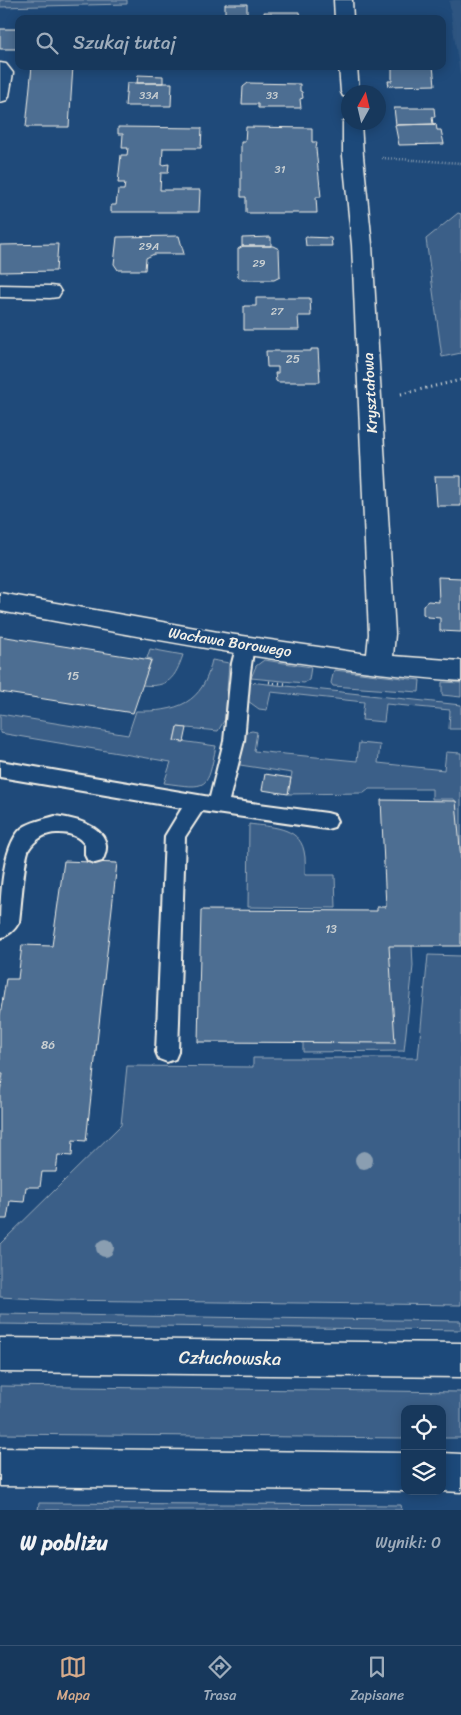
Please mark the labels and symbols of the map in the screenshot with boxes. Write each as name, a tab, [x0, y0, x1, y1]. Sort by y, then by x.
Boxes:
north arrow	[341, 85, 386, 130]
house number: 33A	[139, 86, 159, 105]
house number: 33	[266, 86, 278, 105]
house number: 31	[275, 160, 286, 179]
house number: 29A	[139, 237, 159, 256]
house number: 29	[252, 254, 266, 273]
house number: 27	[271, 302, 284, 321]
house number: 25	[286, 348, 300, 370]
street label: Kryształowa	[355, 351, 385, 434]
street label: Wacława Borowego	[166, 619, 294, 665]
house number: 15	[67, 665, 79, 687]
house number: 13	[325, 918, 337, 940]
house number: 86	[41, 1034, 55, 1056]
street label: Człuchowska	[179, 1341, 281, 1375]

